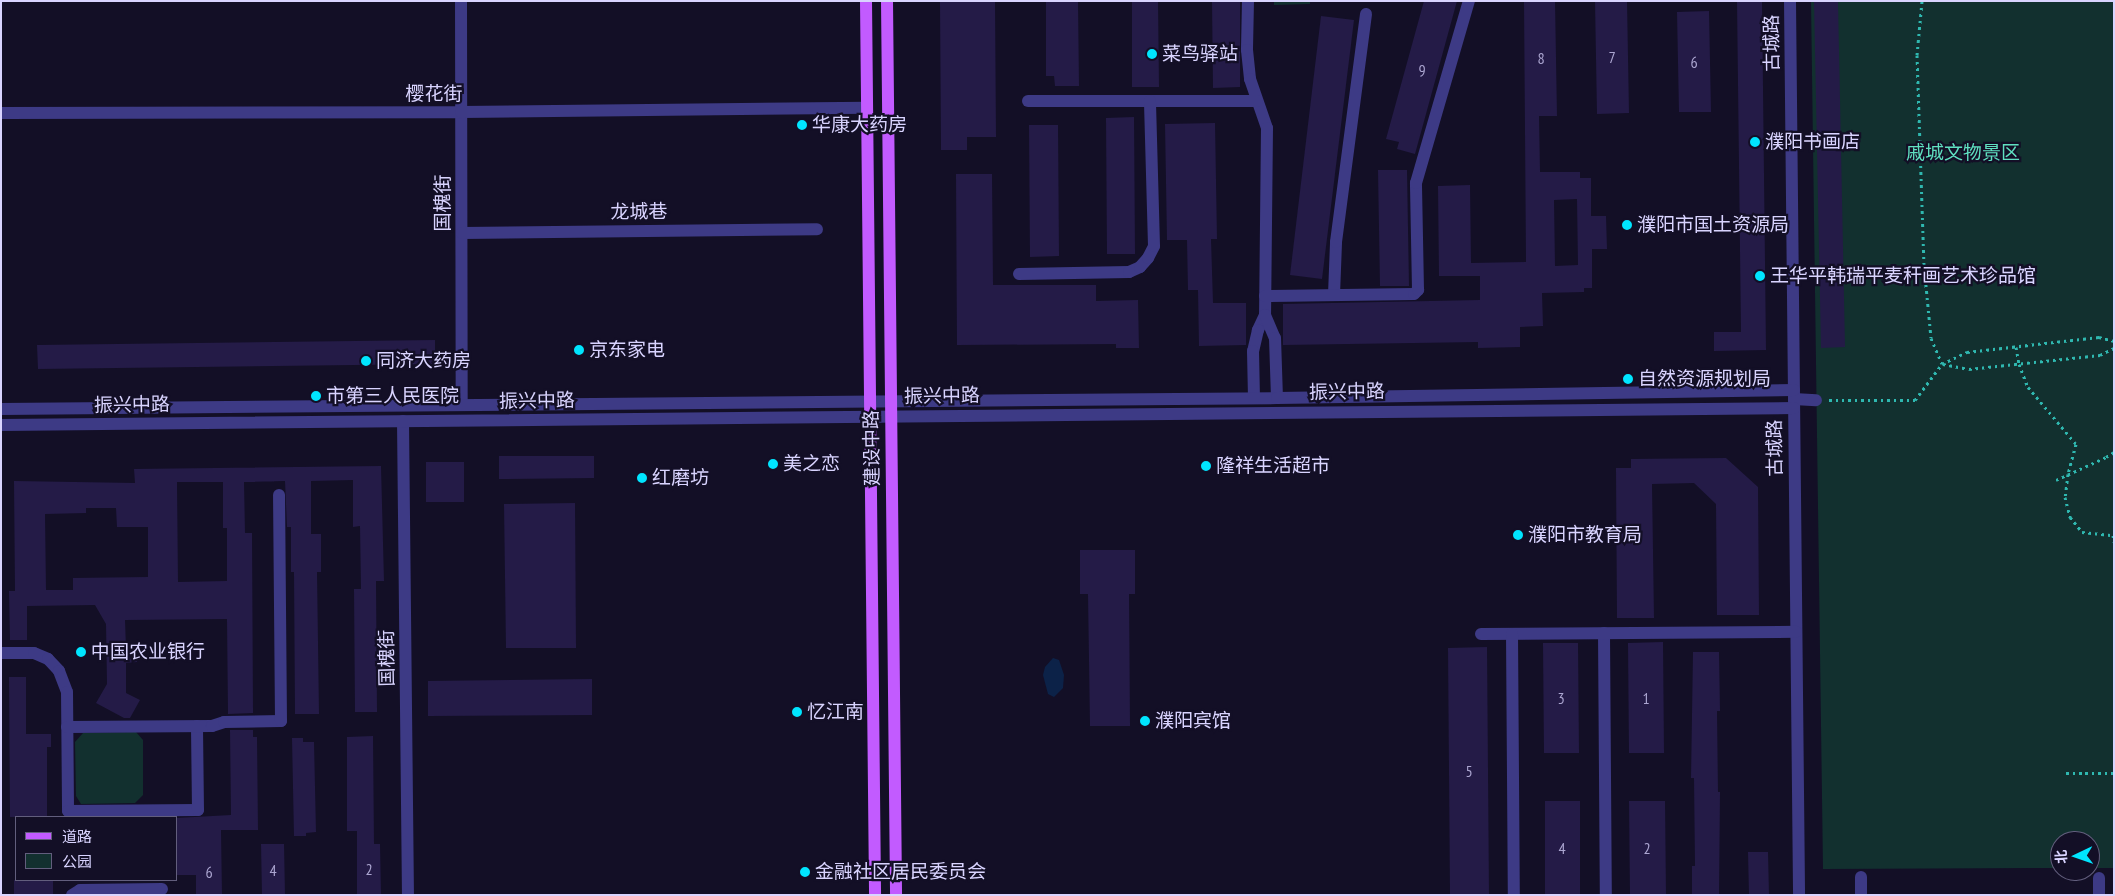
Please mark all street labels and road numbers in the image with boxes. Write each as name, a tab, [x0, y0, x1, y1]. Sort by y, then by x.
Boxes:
street label: 古城路	[1760, 14, 1784, 72]
street label: 樱花街	[406, 83, 462, 105]
street label: 国槐街	[432, 175, 454, 231]
street label: 龙城巷	[610, 200, 668, 224]
street label: 振兴中路	[1309, 380, 1385, 404]
street label: 振兴中路	[904, 384, 980, 408]
street label: 振兴中路	[499, 389, 575, 413]
street label: 振兴中路	[94, 393, 170, 417]
street label: 建设中路	[860, 410, 884, 486]
street label: 古城路	[1763, 419, 1787, 477]
street label: 国槐街	[375, 629, 399, 687]

